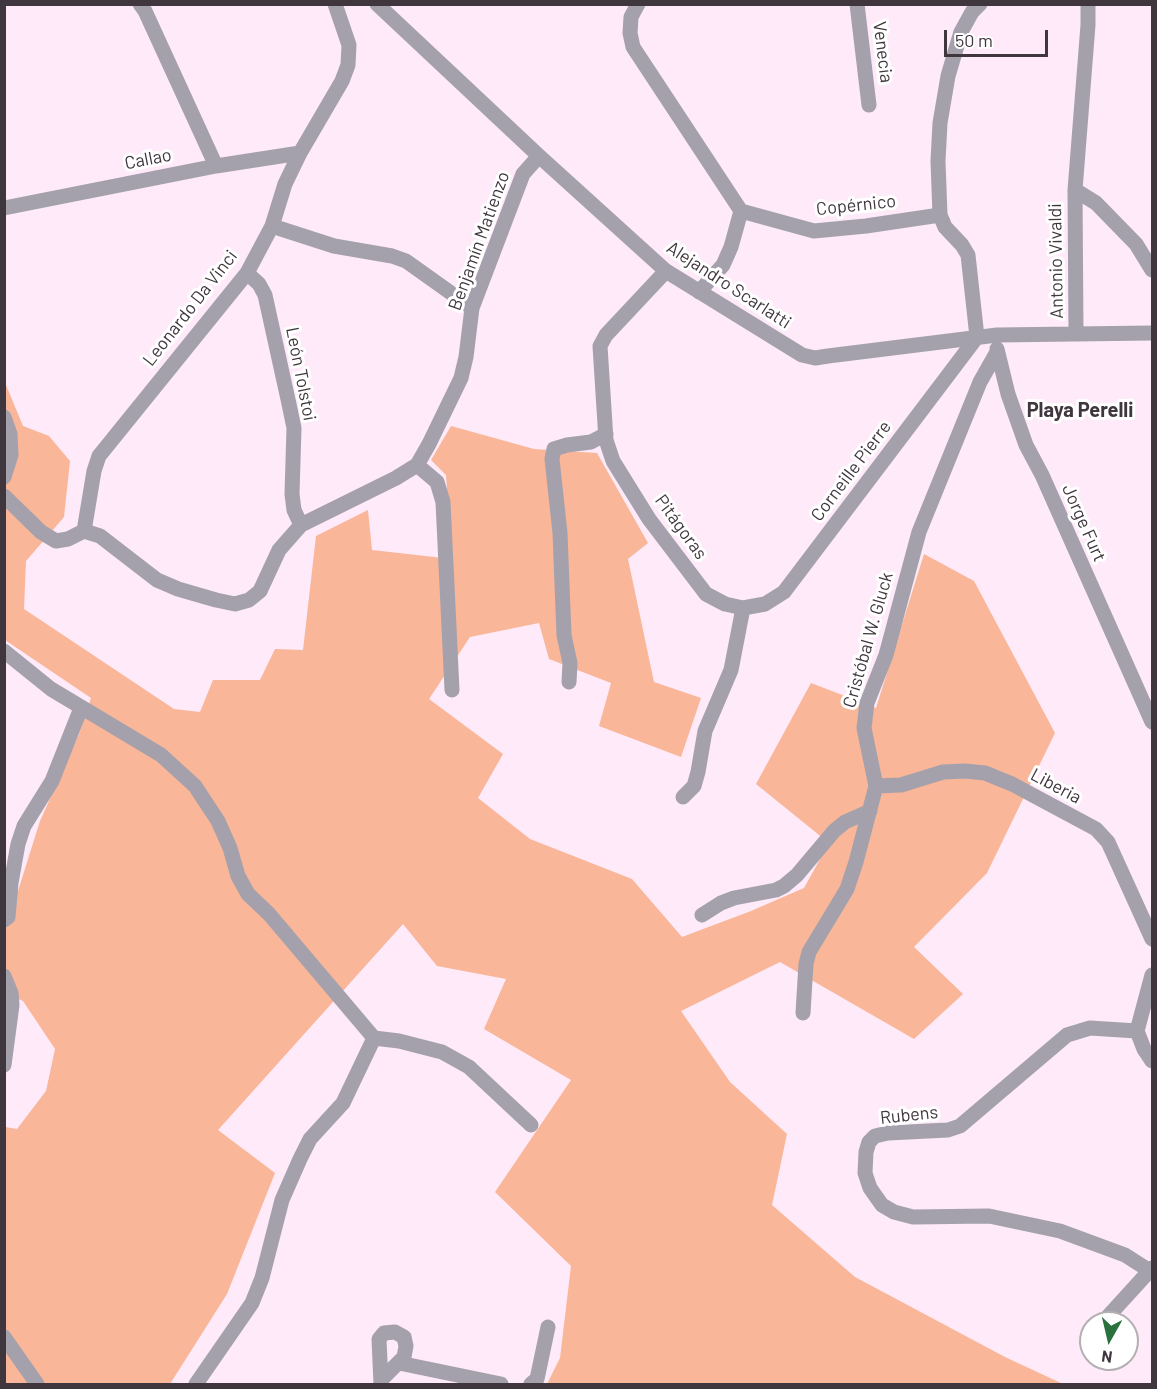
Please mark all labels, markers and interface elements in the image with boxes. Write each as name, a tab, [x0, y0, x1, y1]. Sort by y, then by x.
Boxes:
scale bar	[947, 18, 1050, 56]
street label: Venecia	[869, 20, 897, 84]
text: 50 m	[955, 29, 993, 51]
street label: Callao	[123, 144, 173, 174]
street label: Benjamín Matienzo	[444, 168, 514, 314]
street label: Copérnico	[815, 190, 897, 220]
street label: Antonio Vivaldi	[1044, 203, 1068, 319]
street label: Alejandro Scarlatti	[663, 237, 795, 333]
street label: Leonardo Da Vinci	[138, 246, 242, 370]
street label: León Tolstoi	[281, 325, 321, 423]
district label: Playa Perelli	[1027, 398, 1133, 422]
street label: Corneille Pierre	[806, 417, 896, 525]
street label: Jorge Furt	[1057, 481, 1111, 565]
street label: Pitágoras	[650, 490, 712, 564]
street label: Cristóbal W. Gluck	[838, 570, 898, 710]
street label: Liberia	[1027, 764, 1085, 808]
street label: Rubens	[879, 1101, 939, 1129]
north arrow	[1079, 1311, 1139, 1371]
text: N	[1100, 1347, 1113, 1367]

